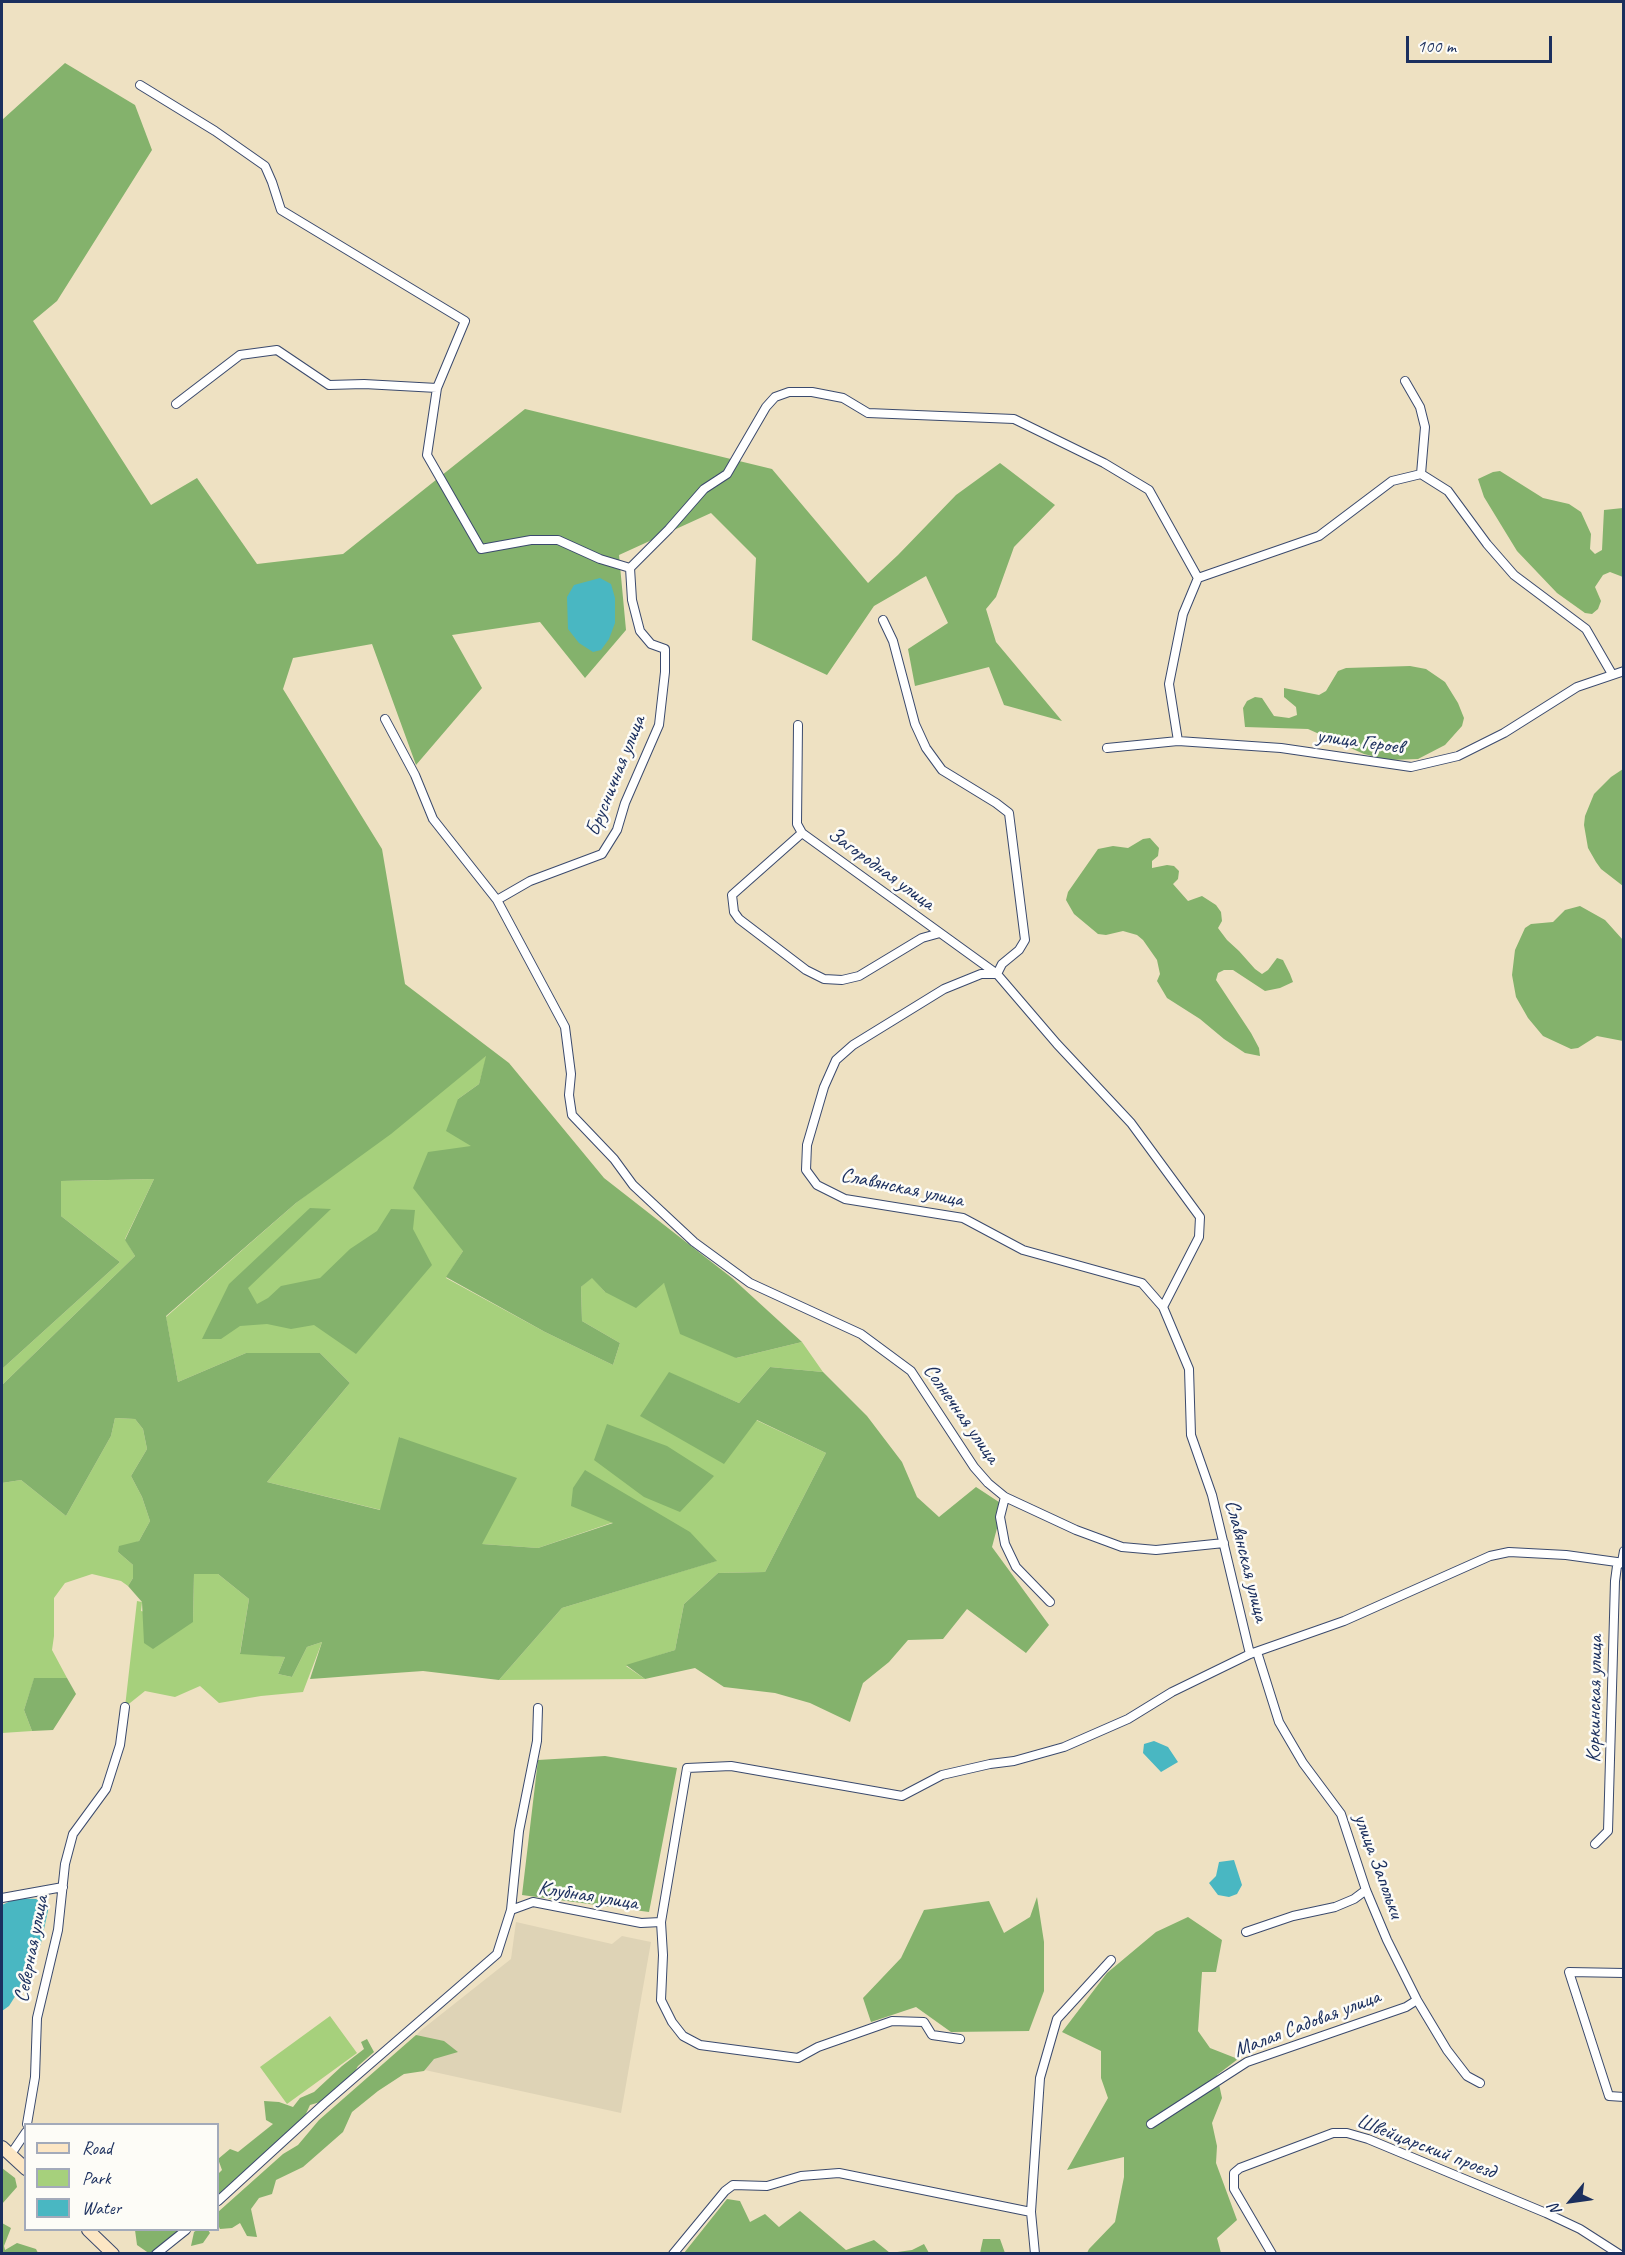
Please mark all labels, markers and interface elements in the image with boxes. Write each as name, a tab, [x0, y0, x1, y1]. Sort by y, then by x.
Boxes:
scale bar	[1409, 24, 1554, 62]
text: 100 m	[1417, 35, 1456, 57]
street label: Брусничная улица	[580, 712, 652, 840]
street label: улица Героев	[1315, 723, 1405, 761]
street label: Загородная улица	[823, 822, 939, 916]
street label: Славянская улица	[838, 1163, 966, 1213]
street label: Солнечная улица	[917, 1359, 1005, 1469]
street label: Славянская улица	[1219, 1497, 1273, 1625]
street label: Коркинская улица	[1581, 1635, 1609, 1763]
street label: улица Запольки	[1347, 1810, 1409, 1922]
street label: Клубная улица	[536, 1876, 640, 1916]
street label: Северная улица	[9, 1893, 55, 2005]
street label: Малая Садовая улица	[1230, 1984, 1384, 2064]
street label: Швейцарский проезд	[1353, 2109, 1499, 2185]
legend	[24, 2123, 219, 2231]
text: Road	[82, 2137, 112, 2159]
text: Park	[82, 2167, 111, 2189]
north arrow	[1541, 2171, 1601, 2231]
text: Water	[82, 2197, 121, 2219]
text: N	[1544, 2201, 1566, 2219]

